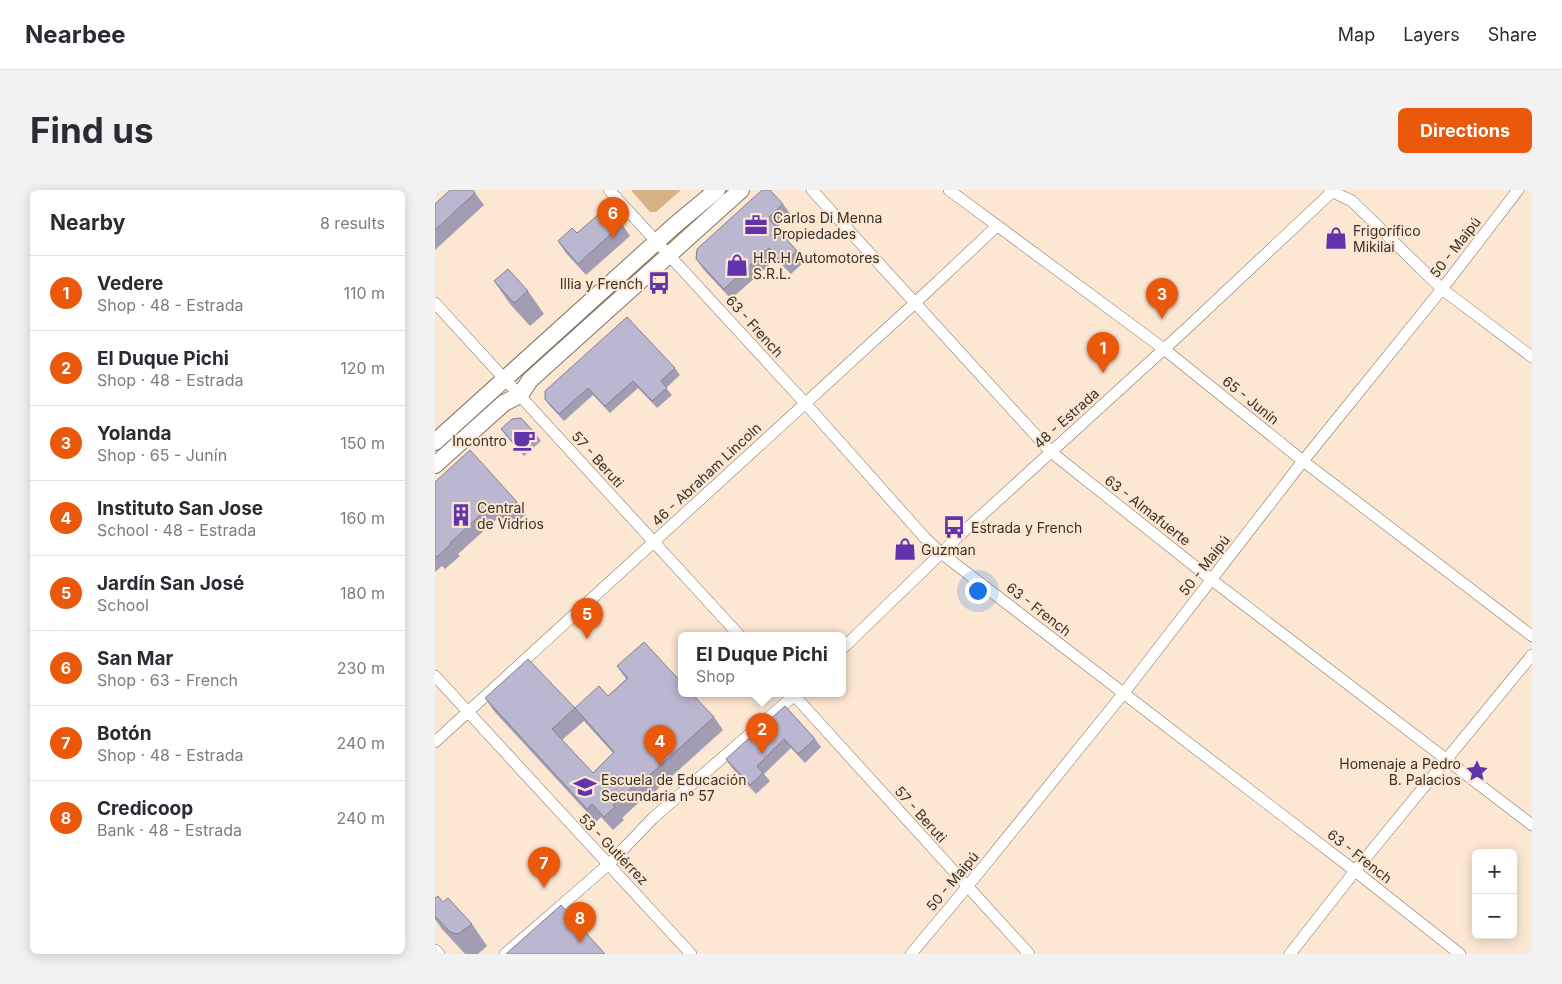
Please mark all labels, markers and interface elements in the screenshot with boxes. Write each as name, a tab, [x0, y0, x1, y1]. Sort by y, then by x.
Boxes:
text: Nearbee	[25, 20, 126, 49]
text: Map	[1338, 24, 1375, 45]
text: Layers	[1403, 24, 1460, 45]
text: Share	[1488, 24, 1537, 45]
button: Directions	[1398, 108, 1532, 153]
text: Find us	[30, 109, 154, 151]
pin: 6	[597, 197, 629, 238]
place label: Carlos Di Menna Propiedades	[773, 209, 882, 242]
text: Nearby	[50, 210, 125, 235]
office icon: Carlos Di Menna Propiedades	[743, 212, 769, 238]
text: 8 results	[320, 213, 385, 233]
street label: 50 - Maipú	[1426, 213, 1484, 281]
place label: Frigorífico Mikilai	[1353, 222, 1421, 255]
shop icon: Frigorífico Mikilai	[1323, 225, 1349, 251]
place label: H.R.H Automotores S.R.L.	[753, 249, 880, 282]
shop icon: H.R.H Automotores S.R.L.	[724, 252, 750, 278]
bus stop icon: Illia y French	[646, 270, 672, 296]
text: Vedere	[97, 272, 163, 295]
place label: Illia y French	[560, 275, 643, 292]
pin: 3	[1146, 278, 1178, 319]
text: 1	[63, 283, 69, 303]
text: 110 m	[343, 283, 385, 303]
street label: 63 - French	[723, 292, 787, 360]
text: Shop · 48 - Estrada	[97, 295, 243, 315]
pin: 1	[1087, 332, 1119, 373]
text: El Duque Pichi	[97, 347, 229, 370]
text: 2	[61, 358, 71, 378]
text: 120 m	[340, 358, 385, 378]
text: Shop · 48 - Estrada	[97, 370, 243, 390]
street label: 65 - Junín	[1219, 372, 1283, 428]
street label: 48 - Estrada	[1030, 384, 1102, 452]
street label: 46 - Abraham Lincoln	[648, 419, 764, 529]
text: Yolanda	[97, 422, 171, 445]
cafe icon: Incontro	[511, 427, 537, 453]
street label: 57 - Beruti	[568, 427, 628, 491]
place label: Incontro	[452, 432, 507, 449]
text: 3	[61, 433, 71, 453]
text: 150 m	[340, 433, 385, 453]
text: Shop · 65 - Junín	[97, 445, 227, 465]
street label: 63 - Almafuerte	[1102, 471, 1194, 549]
text: Instituto San Jose	[97, 497, 263, 520]
place label: Central de Vidrios	[477, 499, 544, 532]
building icon: Central de Vidrios	[448, 502, 474, 528]
text: 4	[61, 508, 71, 528]
text: 160 m	[340, 508, 385, 528]
bus stop icon: Estrada y French	[941, 514, 967, 540]
place label: Estrada y French	[971, 519, 1082, 536]
text: School · 48 - Estrada	[97, 520, 256, 540]
street label: 50 - Maipú	[1175, 531, 1233, 599]
shop icon: Guzman	[892, 536, 918, 562]
place label: Guzman	[921, 541, 976, 558]
text: Jardín San José	[97, 572, 244, 595]
your location	[965, 578, 991, 604]
street label: 63 - French	[1003, 579, 1075, 639]
text: 5	[61, 583, 71, 603]
text: 180 m	[340, 583, 385, 603]
text: School	[97, 595, 149, 615]
pin: 5	[571, 598, 603, 639]
popup	[678, 632, 846, 697]
text: El Duque Pichi	[696, 643, 828, 666]
text: San Mar	[97, 647, 173, 670]
text: 6	[61, 658, 71, 678]
text: 230 m	[337, 658, 385, 678]
text: Shop	[696, 666, 735, 686]
text: Shop · 63 - French	[97, 670, 238, 690]
pin: 2	[746, 713, 778, 754]
text: Botón	[97, 722, 151, 745]
pin: 4	[644, 725, 676, 766]
text: 7	[61, 733, 71, 753]
text: 240 m	[337, 733, 385, 753]
text: Shop · 48 - Estrada	[97, 745, 243, 765]
place label: Homenaje a Pedro B. Palacios	[1339, 755, 1461, 788]
place icon: Homenaje a Pedro B. Palacios	[1464, 758, 1490, 784]
place label: Escuela de Educación Secundaria nº 57	[601, 771, 746, 804]
school or university icon: Escuela de Educación Secundaria nº 57	[572, 774, 598, 800]
street label: 57 - Beruti	[891, 782, 951, 846]
text: Credicoop	[97, 797, 193, 820]
text: 8	[61, 808, 71, 828]
text: 240 m	[337, 808, 385, 828]
street label: 53 - Gutiérrez	[576, 810, 652, 888]
text: Bank · 48 - Estrada	[97, 820, 242, 840]
street label: 63 - French	[1324, 826, 1396, 886]
pin: 7	[528, 847, 560, 888]
street label: 50 - Maipú	[922, 848, 982, 914]
map controls	[1472, 849, 1517, 939]
button: +	[1472, 849, 1517, 894]
button: −	[1472, 894, 1517, 939]
pin: 8	[564, 902, 596, 943]

